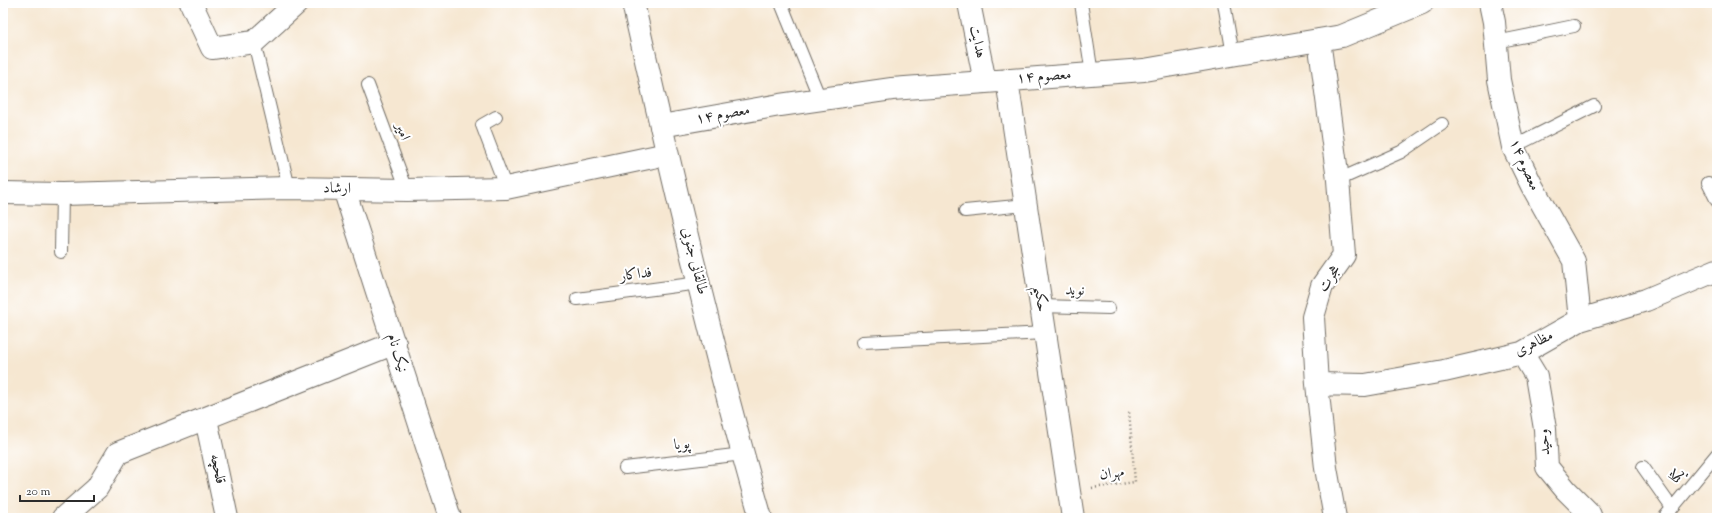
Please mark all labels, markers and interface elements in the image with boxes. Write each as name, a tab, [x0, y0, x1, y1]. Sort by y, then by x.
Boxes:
street label: هدایت	[963, 24, 991, 60]
street label: ۱۴ معصوم	[1016, 65, 1072, 90]
street label: ۱۴ معصوم	[694, 100, 752, 131]
street label: امیر	[388, 118, 415, 144]
street label: ۱۴ معصوم	[1502, 136, 1545, 195]
street label: ارشاد	[323, 178, 351, 200]
street label: طالقانی جنوبی	[675, 225, 713, 297]
street label: هجرت	[1314, 261, 1346, 297]
street label: فداکار	[617, 263, 653, 288]
street label: نوید	[1065, 280, 1085, 302]
street label: حکیم	[1025, 285, 1052, 314]
street label: مظاهری	[1511, 326, 1557, 362]
street label: نیک نام	[380, 331, 413, 375]
street label: وحید	[1534, 428, 1556, 456]
street label: پویا	[673, 434, 692, 456]
street label: قلحچه	[204, 452, 230, 486]
street label: مهران	[1098, 462, 1126, 486]
street label: یکتا	[1665, 463, 1692, 489]
scale bar	[20, 477, 94, 503]
text: 20 m	[26, 483, 51, 501]

